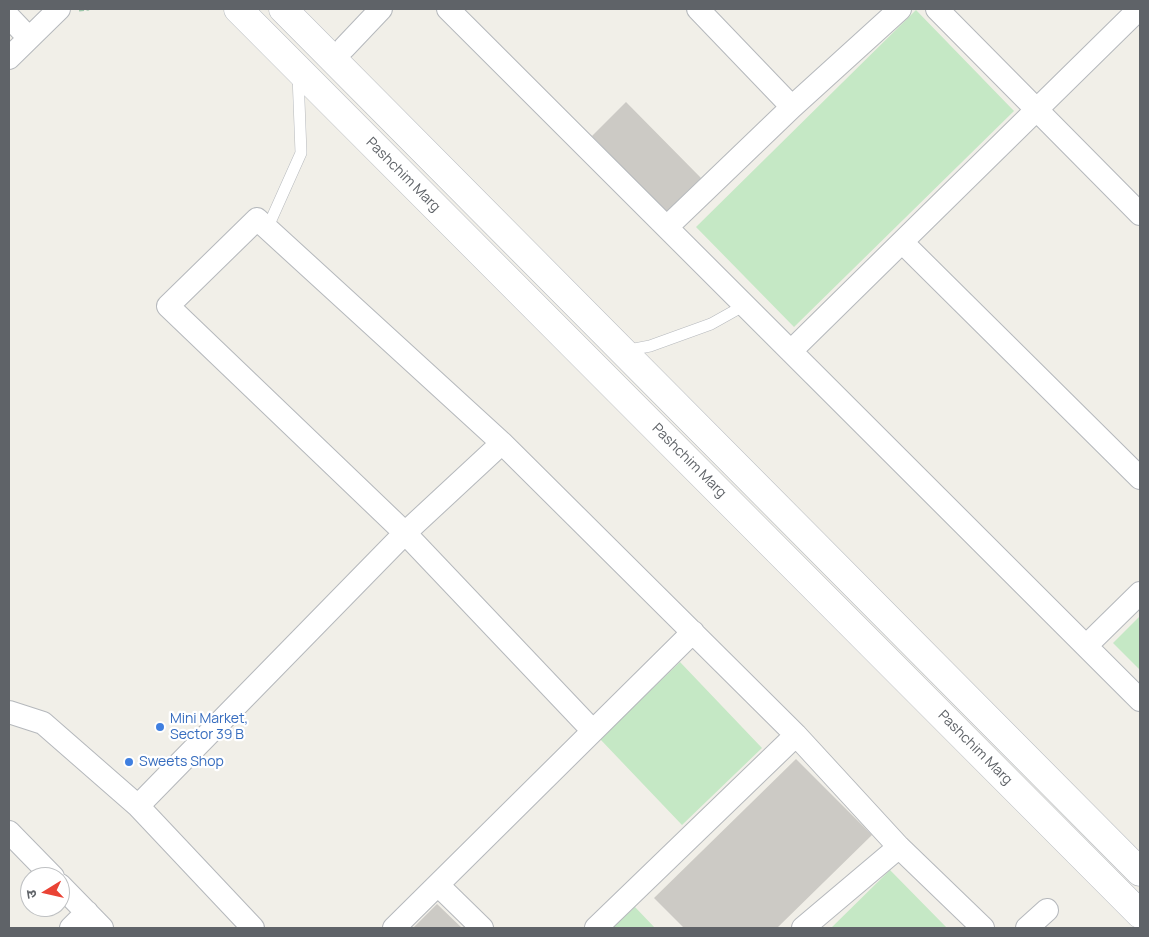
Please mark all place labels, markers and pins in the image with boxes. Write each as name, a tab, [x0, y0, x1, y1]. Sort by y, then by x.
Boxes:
place label: Mini Market, Sector 39 B	[170, 711, 248, 744]
marker: Mini Market, Sector 39 B	[154, 721, 166, 733]
place label: Sweets Shop	[139, 754, 224, 770]
marker: Sweets Shop	[123, 756, 135, 768]

